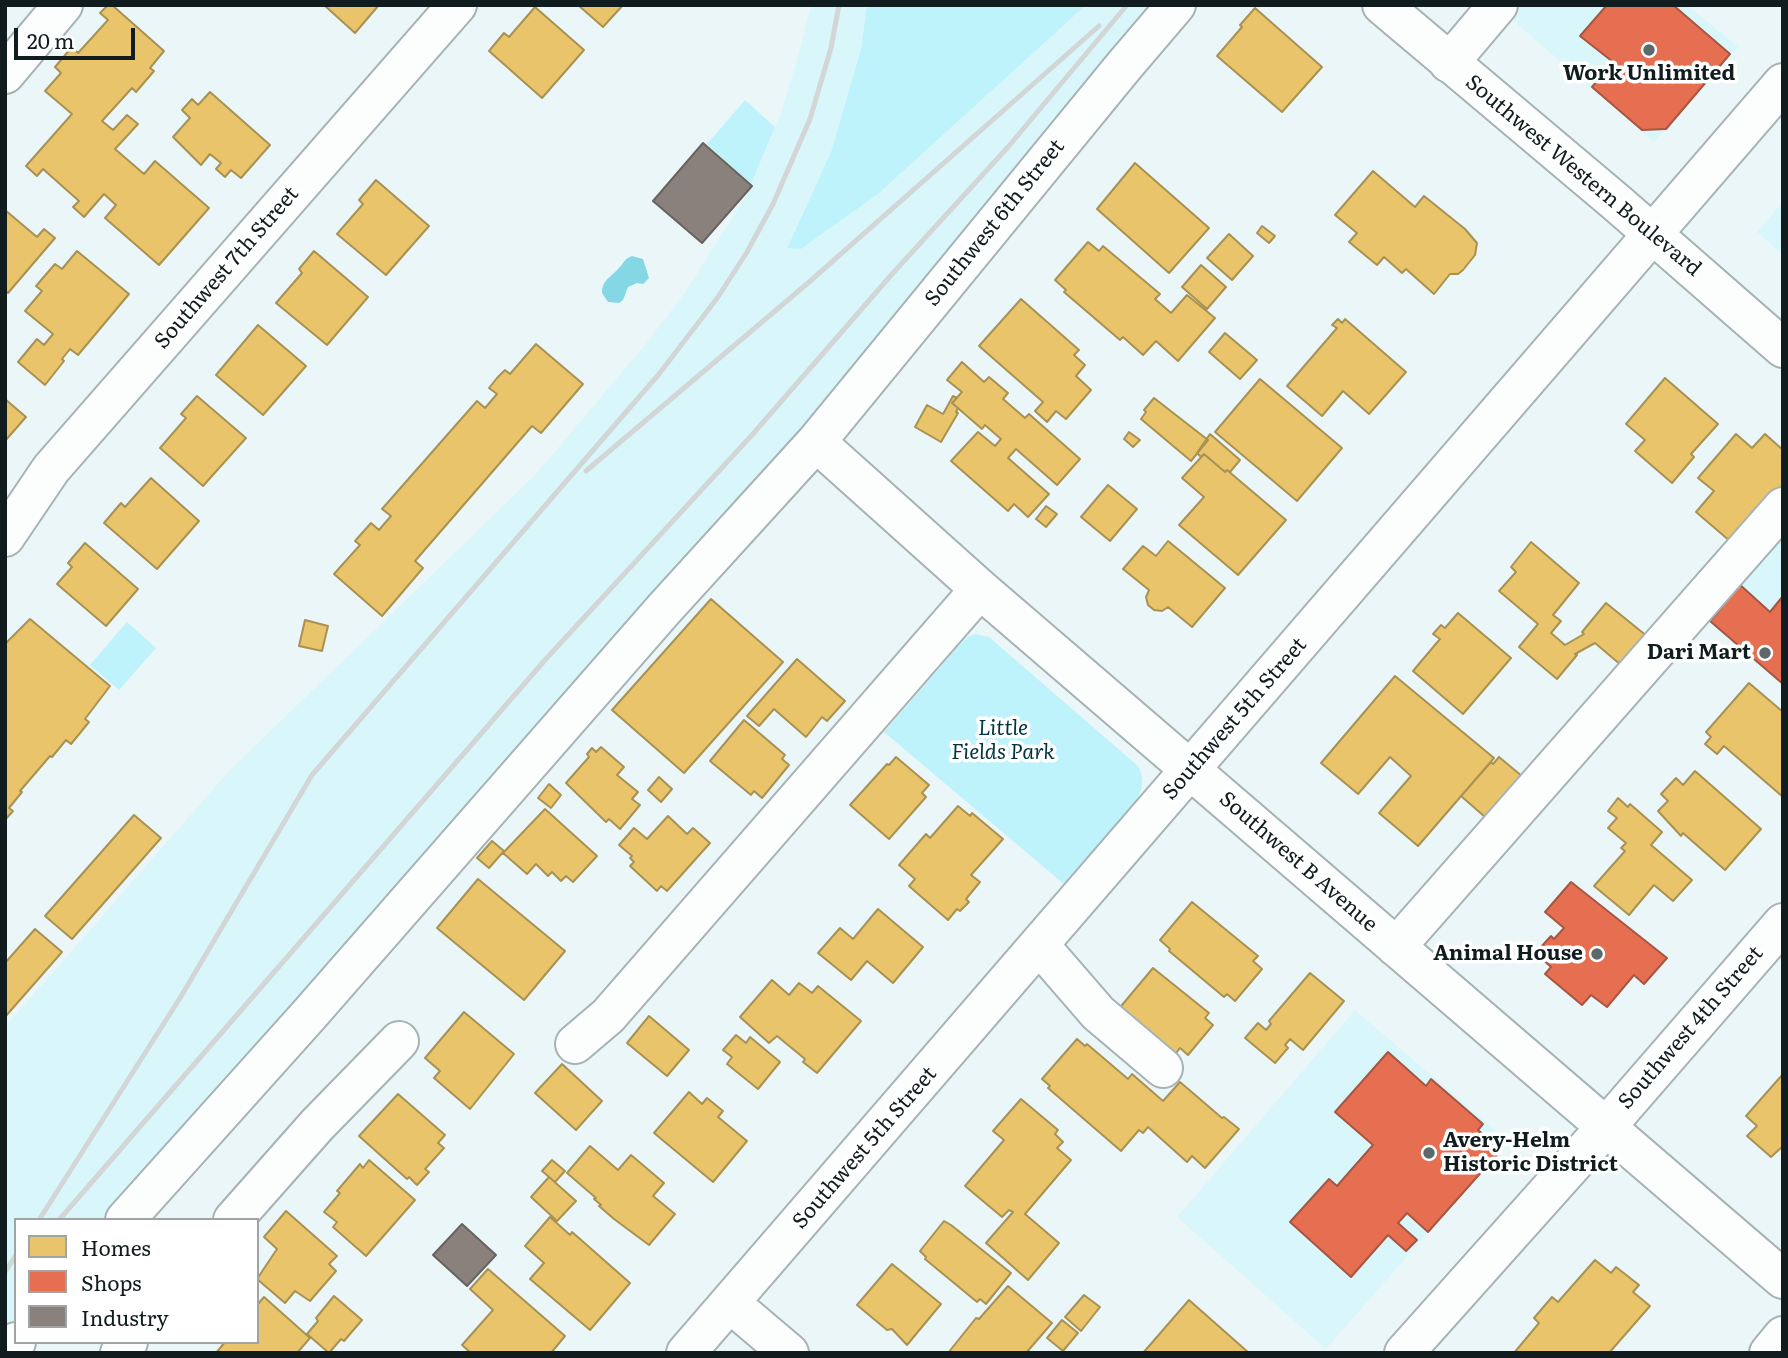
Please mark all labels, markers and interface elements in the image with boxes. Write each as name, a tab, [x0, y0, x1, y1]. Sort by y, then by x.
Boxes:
scale bar	[18, 14, 138, 58]
text: 20 m	[27, 24, 74, 55]
marker: Work Unlimited	[1641, 42, 1657, 58]
place label: Work Unlimited	[1563, 61, 1735, 87]
street label: Southwest Western Boulevard	[1460, 70, 1706, 282]
street label: Southwest 6th Street	[920, 135, 1070, 311]
street label: Southwest 7th Street	[150, 182, 304, 354]
street label: Southwest 5th Street	[1158, 633, 1312, 805]
place label: Dari Mart	[1647, 640, 1751, 666]
marker: Dari Mart	[1757, 645, 1773, 661]
park label: Little Fields Park	[951, 716, 1055, 766]
street label: Southwest B Avenue	[1214, 787, 1382, 937]
place label: Animal House	[1433, 941, 1583, 967]
street label: Southwest 4th Street	[1613, 941, 1769, 1115]
marker: Animal House	[1589, 946, 1605, 962]
street label: Southwest 5th Street	[788, 1062, 942, 1234]
place label: Avery-Helm Historic District	[1443, 1128, 1618, 1178]
marker: Avery-Helm Historic District	[1421, 1145, 1437, 1161]
legend	[14, 1218, 259, 1344]
text: Homes	[81, 1231, 151, 1262]
text: Shops	[81, 1266, 142, 1297]
text: Industry	[81, 1301, 169, 1332]

